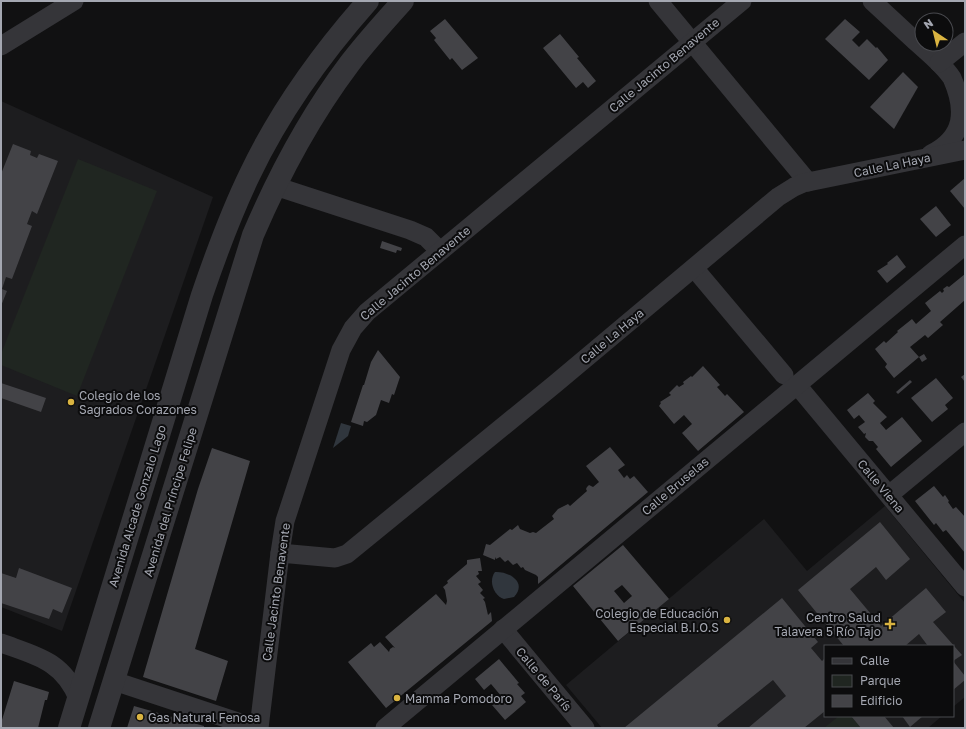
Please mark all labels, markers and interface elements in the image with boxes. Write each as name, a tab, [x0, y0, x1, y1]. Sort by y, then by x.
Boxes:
north arrow	[914, 12, 954, 52]
street label: Calle Jacinto Benavente	[606, 14, 722, 116]
text: N	[921, 16, 935, 31]
street label: Calle La Haya	[852, 150, 932, 180]
street label: Calle Jacinto Benavente	[357, 222, 473, 324]
street label: Calle La Haya	[577, 305, 647, 367]
place label: Colegio de los Sagrados Corazones	[79, 388, 197, 417]
marker: Colegio de los Sagrados Corazones	[66, 397, 76, 407]
street label: Avenida Alcade Gonzalo Lago	[105, 423, 169, 589]
street label: Avenida del Príncipe Felipe	[140, 426, 200, 578]
street label: Calle Bruselas	[638, 454, 712, 518]
street label: Calle Viena	[854, 456, 908, 516]
street label: Calle Jacinto Benavente	[259, 522, 293, 662]
place label: Colegio de Educación Especial B.I.O.S	[595, 606, 719, 635]
place label: Centro Salud Talavera 5 Río Tajo	[775, 610, 881, 639]
marker: Colegio de Educación Especial B.I.O.S	[722, 615, 732, 625]
marker: Centro Salud Talavera 5 Río Tajo	[884, 618, 896, 630]
street label: Calle de París	[513, 644, 575, 714]
legend	[824, 645, 954, 717]
text: Calle	[860, 653, 890, 668]
text: Parque	[860, 673, 901, 688]
place label: Mamma Pomodoro	[405, 691, 512, 706]
marker: Mamma Pomodoro	[392, 693, 402, 703]
text: Edificio	[860, 693, 902, 708]
place label: Gas Natural Fenosa	[148, 710, 260, 725]
marker: Gas Natural Fenosa	[135, 712, 145, 722]

